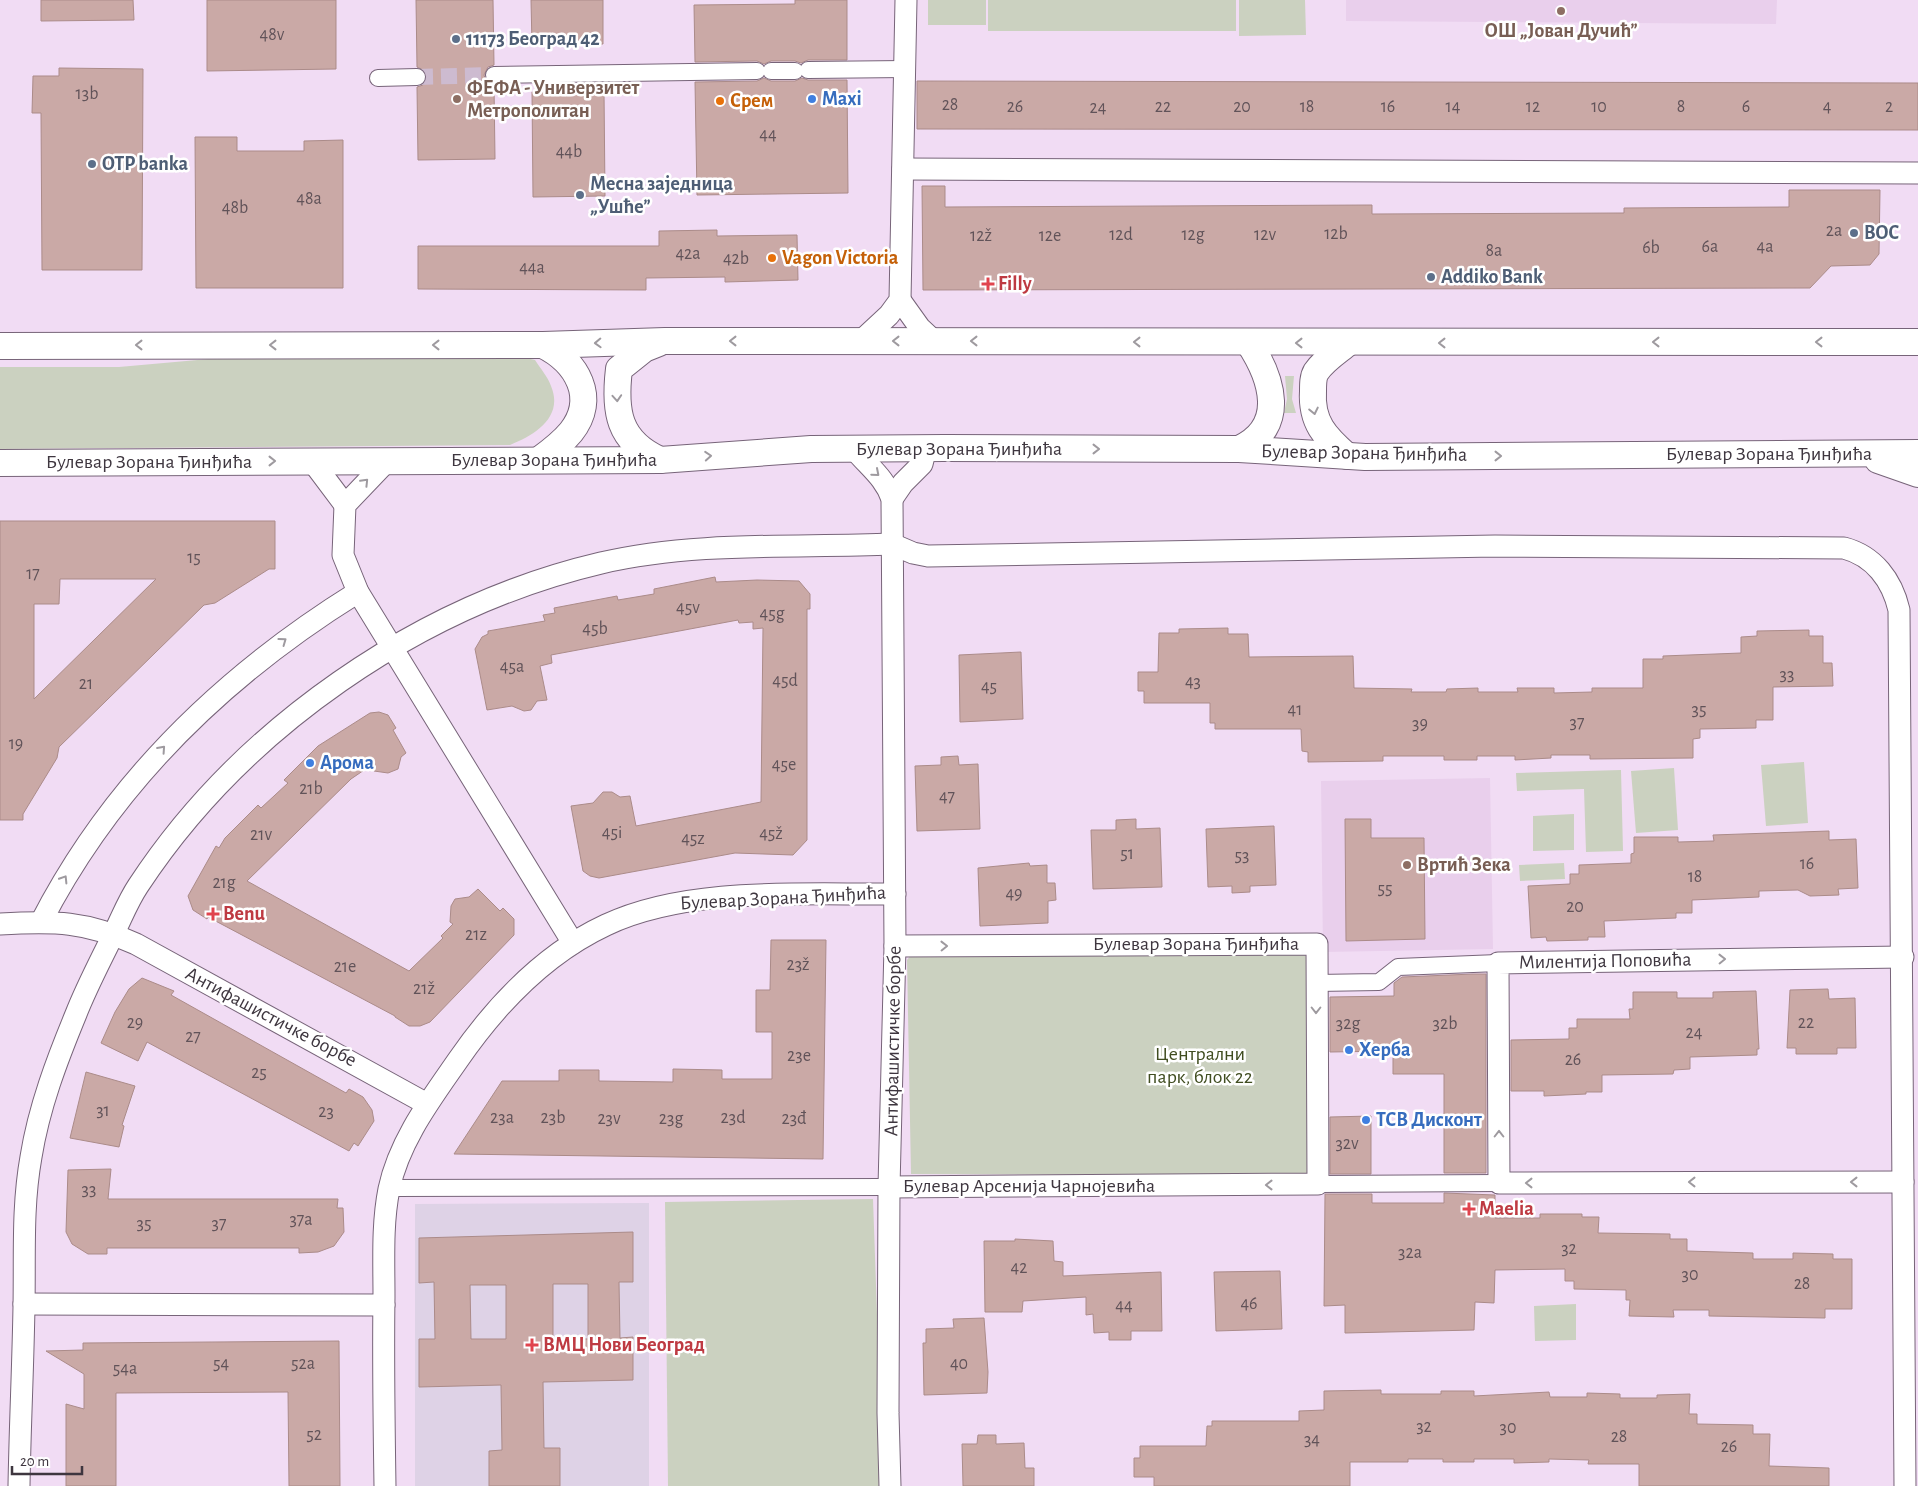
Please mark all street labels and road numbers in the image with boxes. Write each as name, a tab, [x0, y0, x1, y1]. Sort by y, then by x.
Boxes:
street label: Булевар Зорана Ђинђића	[856, 439, 1062, 459]
street label: Булевар Зорана Ђинђића	[1261, 441, 1467, 465]
street label: Булевар Зорана Ђинђића	[1666, 444, 1872, 464]
street label: Булевар Зорана Ђинђића	[451, 450, 657, 470]
street label: Булевар Зорана Ђинђића	[46, 452, 252, 472]
street label: Булевар Зорана Ђинђића	[679, 883, 887, 913]
street label: Булевар Зорана Ђинђића	[1093, 934, 1299, 954]
street label: Антифашистичке борбе	[881, 946, 905, 1136]
street label: Милентија Поповића	[1518, 949, 1692, 973]
street label: Антифашистичке борбе	[182, 963, 360, 1071]
street label: Булевар Арсенија Чарнојевића	[903, 1176, 1155, 1196]

